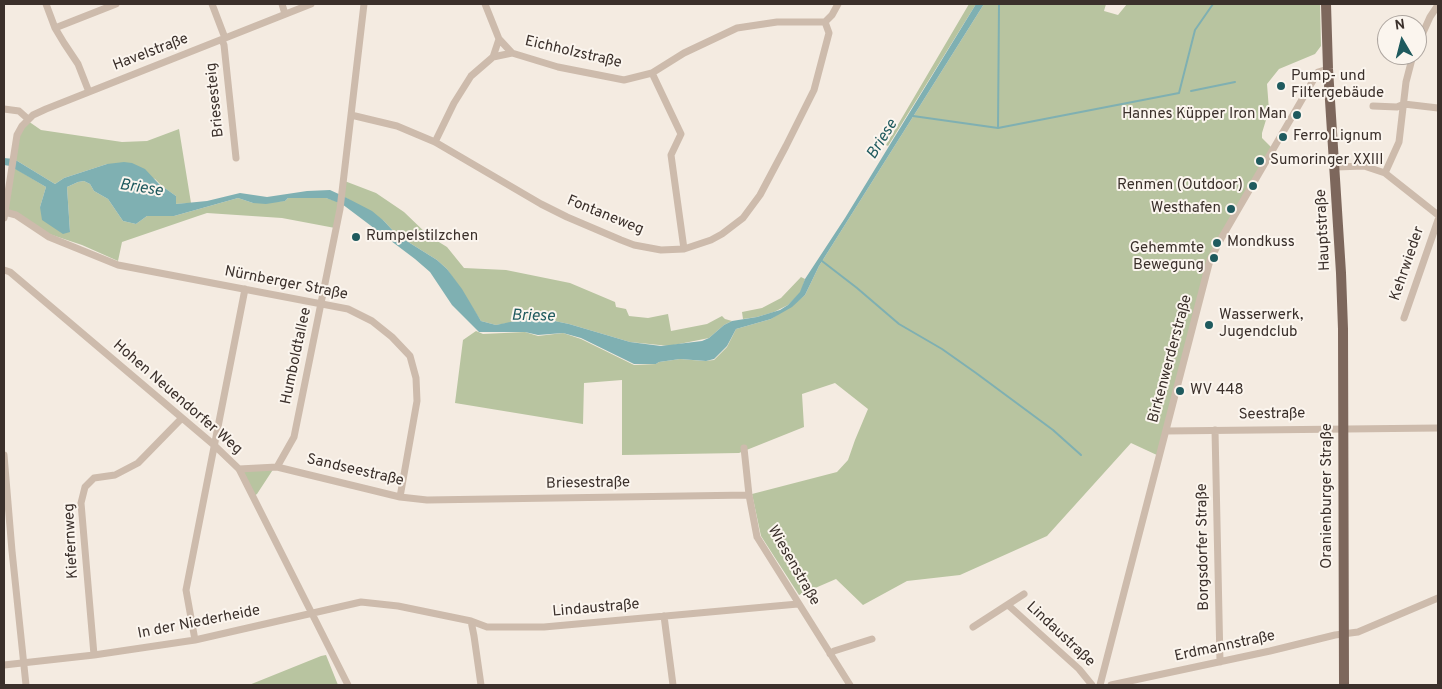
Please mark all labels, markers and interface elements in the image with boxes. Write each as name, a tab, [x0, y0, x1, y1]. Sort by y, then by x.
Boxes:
north arrow	[1377, 15, 1427, 65]
text: N	[1394, 17, 1406, 35]
street label: Havelstraße	[111, 30, 191, 76]
street label: Eichholzstraße	[523, 33, 623, 73]
street label: Briesesteig	[203, 62, 229, 138]
place label: Pump- und Filtergebäude	[1291, 68, 1384, 103]
marker: Pump- und Filtergebäude	[1275, 80, 1287, 92]
place label: Hannes Küpper Iron Man	[1122, 106, 1287, 124]
marker: Hannes Küpper Iron Man	[1291, 109, 1303, 121]
water label: Briese	[863, 117, 903, 163]
place label: Ferro Lignum	[1293, 128, 1382, 146]
marker: Ferro Lignum	[1277, 131, 1289, 143]
place label: Sumoringer XXIII	[1270, 152, 1383, 170]
marker: Sumoringer XXIII	[1254, 155, 1266, 167]
water label: Briese	[118, 176, 164, 202]
place label: Renmen (Outdoor)	[1117, 177, 1243, 195]
marker: Renmen (Outdoor)	[1247, 180, 1259, 192]
street label: Hauptstraße	[1313, 189, 1335, 271]
street label: Fontaneweg	[564, 192, 646, 240]
place label: Westhafen	[1151, 200, 1221, 218]
marker: Westhafen	[1225, 203, 1237, 215]
street label: Kehrwieder	[1387, 224, 1429, 304]
place label: Rumpelstilzchen	[366, 228, 478, 246]
marker: Rumpelstilzchen	[350, 231, 362, 243]
place label: Mondkuss	[1227, 234, 1295, 252]
marker: Mondkuss	[1211, 237, 1223, 249]
place label: Gehemmte Bewegung	[1130, 240, 1204, 275]
marker: Gehemmte Bewegung	[1208, 252, 1220, 264]
street label: Nürnberger Straße	[223, 263, 349, 305]
street label: Birkenwerderstraße	[1145, 293, 1197, 425]
street label: Humboldtallee	[278, 306, 316, 406]
water label: Briese	[511, 307, 555, 327]
place label: Wasserwerk, Jugendclub	[1219, 307, 1303, 342]
marker: Wasserwerk, Jugendclub	[1203, 319, 1215, 331]
street label: Hohen Neuendorfer Weg	[109, 337, 245, 459]
place label: WV 448	[1190, 382, 1244, 400]
marker: WV 448	[1174, 385, 1186, 397]
street label: Seestraße	[1238, 405, 1306, 425]
street label: Oranienburger Straße	[1319, 423, 1337, 569]
street label: Sandseestraße	[305, 451, 405, 491]
street label: Briesestraße	[546, 474, 630, 494]
street label: Borgsdorfer Straße	[1194, 483, 1214, 611]
street label: Kiefernweg	[61, 503, 83, 579]
street label: Wiesenstraße	[763, 523, 823, 609]
street label: Lindaustraße	[552, 596, 640, 622]
street label: Lindaustraße	[1022, 599, 1098, 671]
street label: In der Niederheide	[136, 602, 262, 644]
street label: Erdmannstraße	[1173, 628, 1277, 666]

